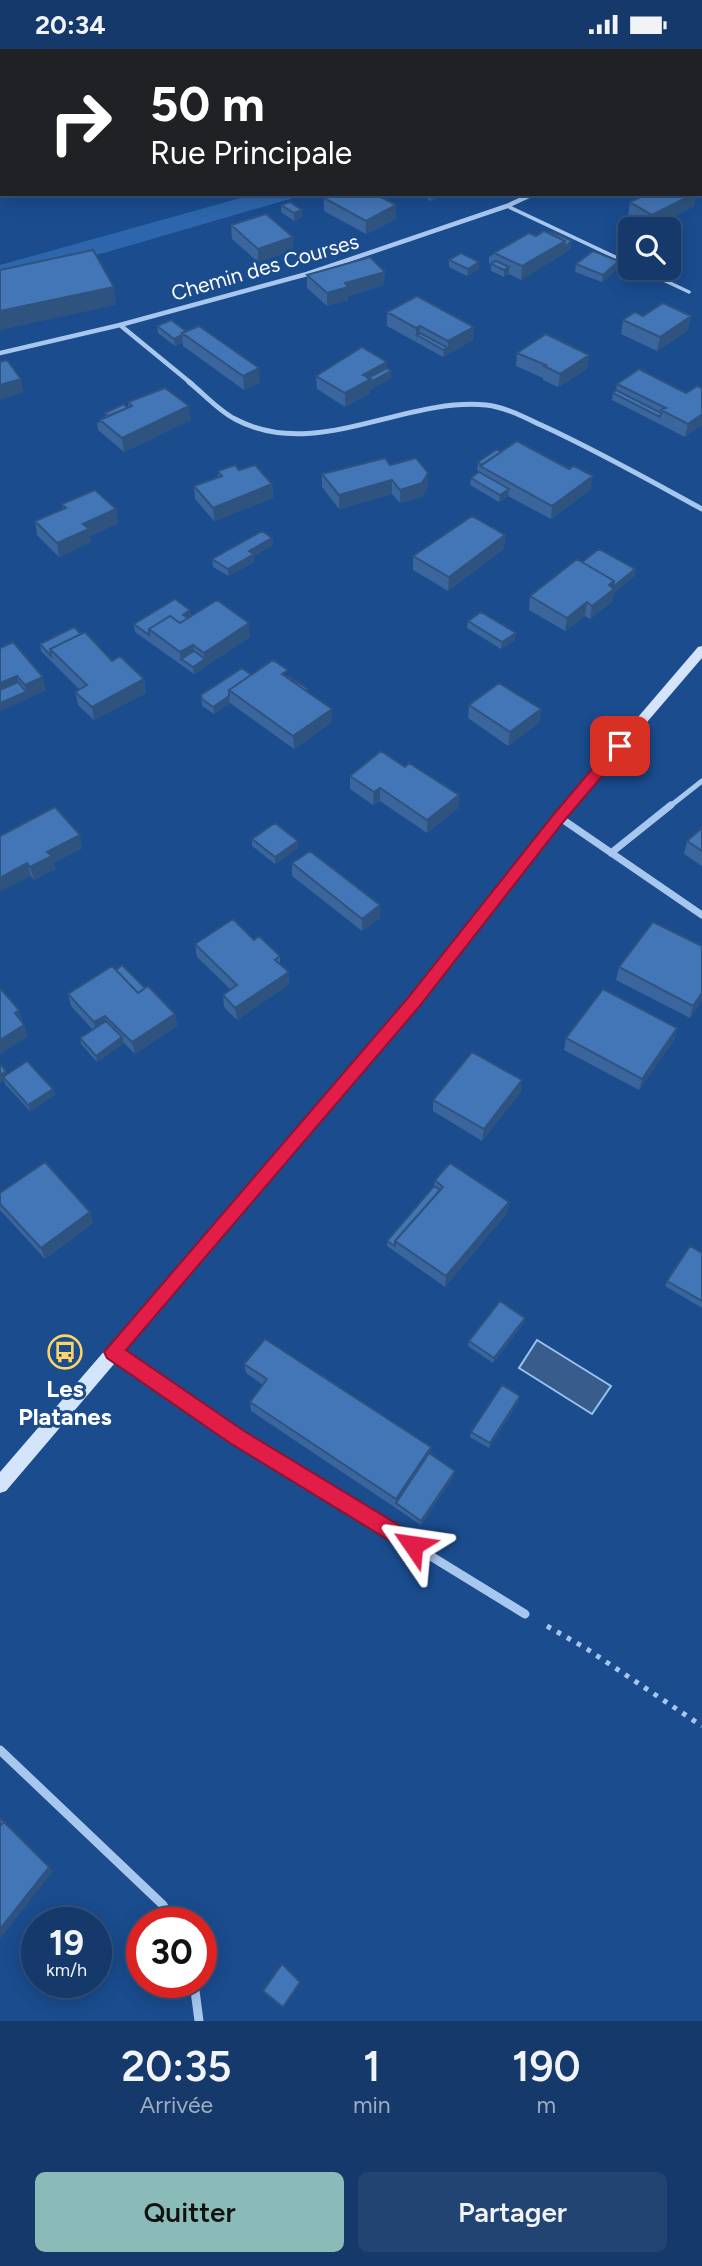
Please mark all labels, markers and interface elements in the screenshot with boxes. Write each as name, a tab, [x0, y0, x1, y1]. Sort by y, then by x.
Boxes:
text: 20:34	[35, 9, 106, 41]
text: 50 m	[150, 74, 265, 133]
icon: right	[35, 77, 126, 168]
text: Rue Principale	[150, 134, 352, 172]
map controls	[618, 217, 681, 280]
button: search	[618, 217, 681, 280]
street label: Chemin des Courses	[168, 228, 362, 306]
pin	[590, 716, 650, 776]
icon: arrive	[601, 727, 639, 765]
bus stop icon: Les Platanes	[46, 1333, 84, 1371]
place label: Les Platanes	[18, 1374, 112, 1431]
position arrow	[376, 1508, 450, 1582]
speed limit sign: 30	[126, 1907, 217, 1998]
text: 19	[49, 1922, 84, 1964]
text: km/h	[46, 1959, 87, 1981]
text: 20:35	[121, 2041, 232, 2092]
text: 1	[363, 2041, 381, 2092]
text: 190	[512, 2041, 581, 2092]
text: Arrivée	[140, 2091, 213, 2119]
text: min	[353, 2091, 391, 2119]
text: m	[537, 2091, 556, 2119]
button: Quitter	[35, 2172, 344, 2252]
button: Partager	[358, 2172, 667, 2252]

